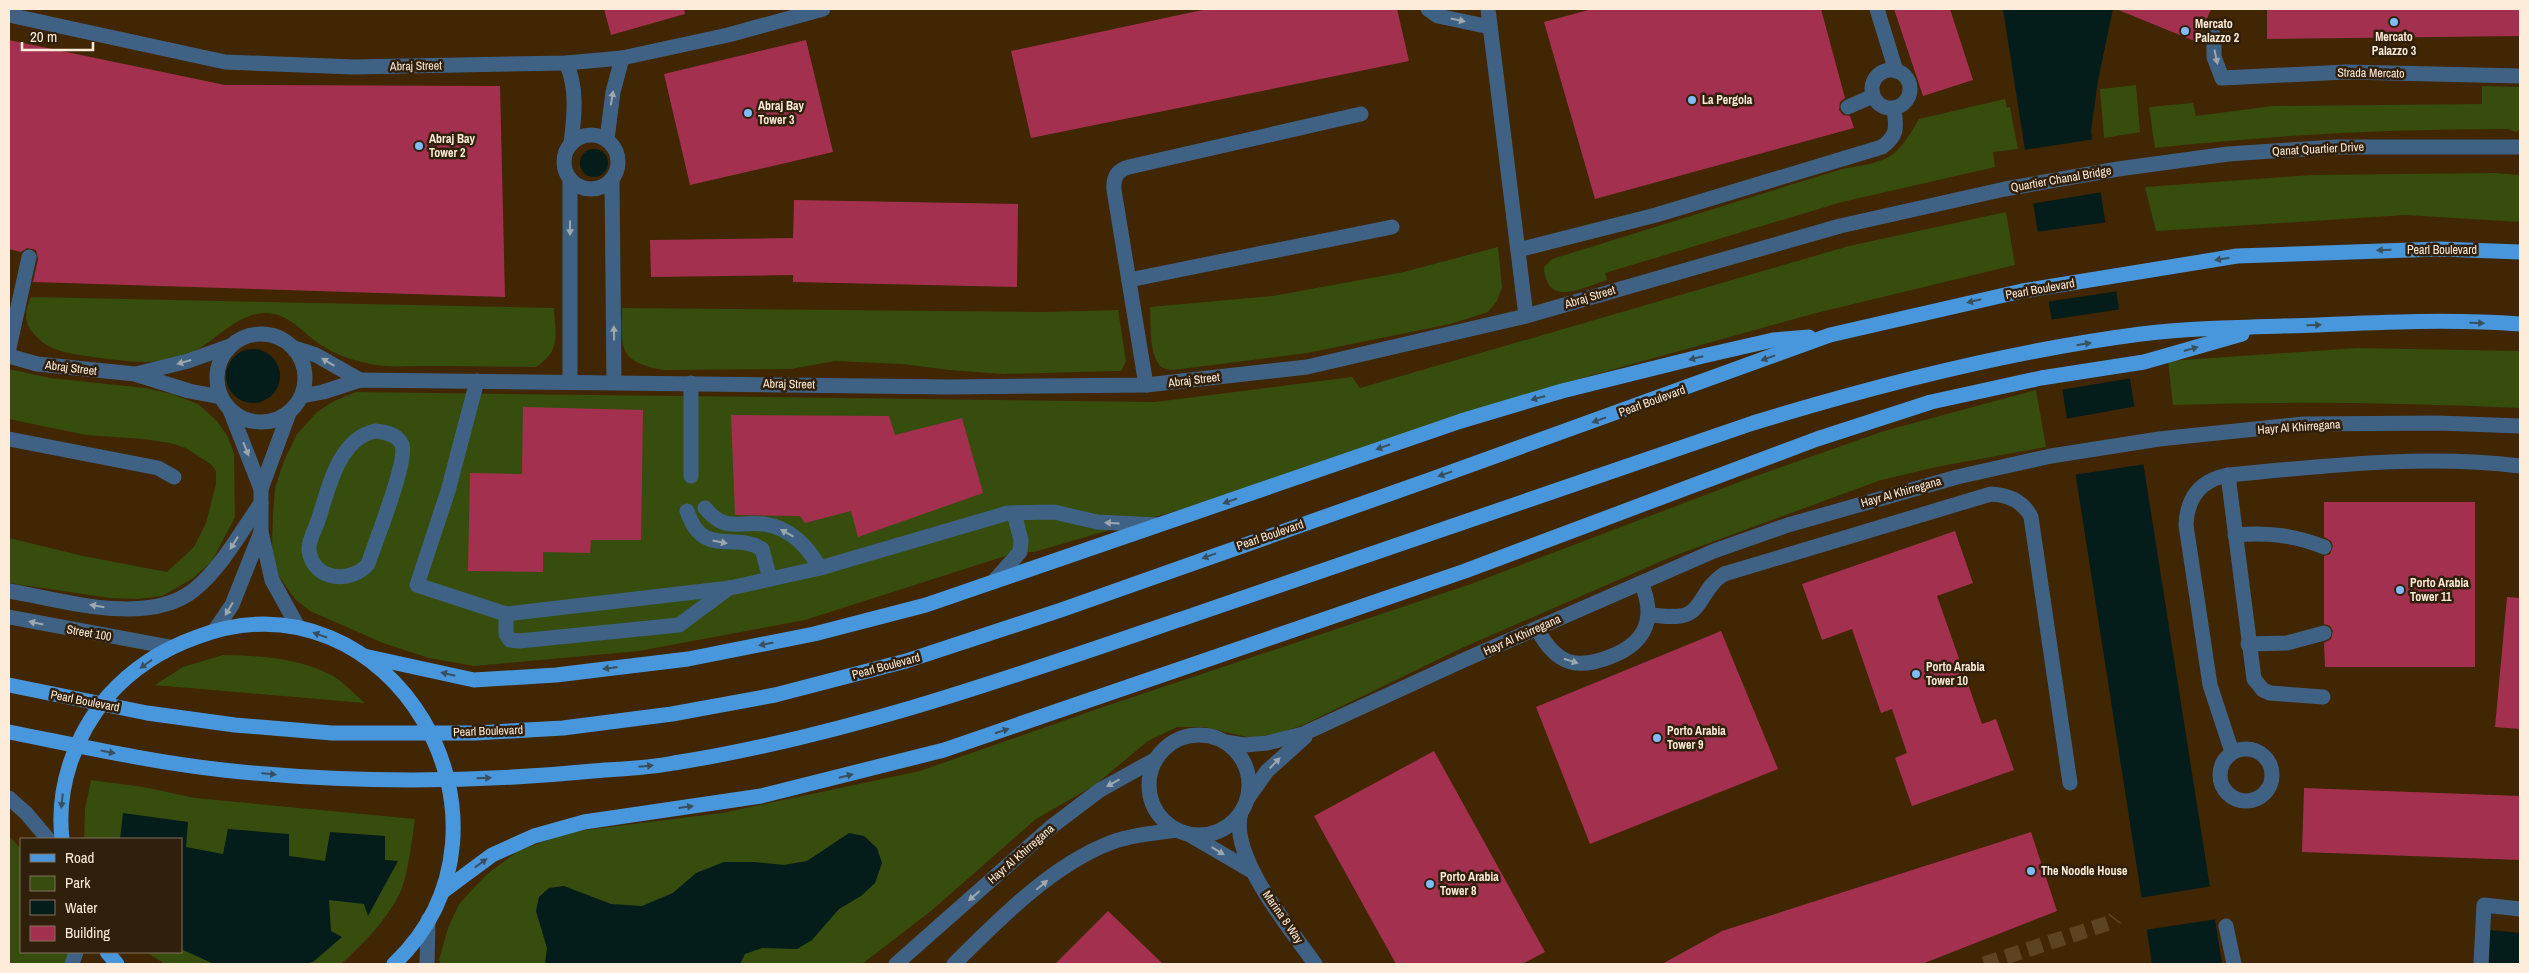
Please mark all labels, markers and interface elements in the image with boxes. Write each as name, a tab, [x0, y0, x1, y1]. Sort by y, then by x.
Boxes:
one-way arrow	[1450, 16, 1465, 24]
place label: Mercato Palazzo 2	[2195, 16, 2240, 46]
marker: Mercato Palazzo 3	[2388, 16, 2400, 28]
scale bar	[22, 20, 94, 52]
marker: Mercato Palazzo 2	[2179, 25, 2191, 37]
text: 20 m	[30, 26, 57, 47]
place label: Mercato Palazzo 3	[2372, 29, 2417, 59]
one-way arrow	[2212, 50, 2220, 65]
street label: Abraj Street	[389, 58, 442, 74]
street label: Strada Mercato	[2337, 64, 2405, 82]
one-way arrow	[609, 90, 617, 106]
place label: La Pergola	[1702, 92, 1753, 108]
marker: La Pergola	[1686, 94, 1698, 106]
place label: Abraj Bay Tower 3	[758, 98, 804, 128]
marker: Abraj Bay Tower 3	[742, 107, 754, 119]
place label: Abraj Bay Tower 2	[429, 131, 475, 161]
street label: Qanat Quartier Drive	[2272, 139, 2364, 159]
marker: Abraj Bay Tower 2	[413, 140, 425, 152]
street label: Quartier Chanal Bridge	[2010, 162, 2112, 196]
one-way arrow	[566, 220, 574, 236]
street label: Pearl Boulevard	[2407, 242, 2477, 258]
one-way arrow	[2376, 246, 2392, 254]
one-way arrow	[2214, 255, 2230, 263]
street label: Pearl Boulevard	[2004, 275, 2076, 303]
street label: Abraj Street	[1562, 282, 1617, 313]
one-way arrow	[1967, 297, 1982, 305]
one-way arrow	[2469, 319, 2485, 327]
one-way arrow	[2306, 321, 2322, 329]
one-way arrow	[610, 324, 618, 340]
one-way arrow	[2076, 339, 2092, 347]
one-way arrow	[2183, 344, 2198, 352]
one-way arrow	[1688, 354, 1703, 362]
one-way arrow	[1760, 355, 1775, 362]
street label: Abraj Street	[43, 357, 98, 379]
one-way arrow	[177, 358, 192, 366]
one-way arrow	[321, 358, 334, 367]
street label: Abraj Street	[1166, 369, 1221, 391]
street label: Abraj Street	[762, 376, 815, 392]
street label: Pearl Boulevard	[1616, 382, 1688, 420]
one-way arrow	[1531, 395, 1546, 403]
street label: Hayr Al Khirregana	[2257, 416, 2342, 438]
one-way arrow	[1591, 417, 1606, 424]
one-way arrow	[243, 442, 250, 457]
one-way arrow	[1376, 444, 1391, 451]
one-way arrow	[1438, 471, 1453, 478]
street label: Hayr Al Khirregana	[1859, 473, 1944, 511]
one-way arrow	[1222, 497, 1237, 505]
street label: Pearl Boulevard	[1234, 516, 1306, 554]
one-way arrow	[1103, 518, 1119, 526]
one-way arrow	[780, 529, 795, 537]
one-way arrow	[229, 537, 238, 550]
one-way arrow	[712, 538, 728, 546]
one-way arrow	[1201, 552, 1216, 560]
place label: Porto Arabia Tower 11	[2410, 575, 2469, 605]
marker: Porto Arabia Tower 11	[2394, 584, 2406, 596]
one-way arrow	[89, 602, 105, 610]
one-way arrow	[224, 602, 233, 615]
street label: Hayr Al Khirregana	[1481, 611, 1564, 659]
one-way arrow	[28, 619, 44, 627]
street label: Street 100	[65, 621, 113, 645]
one-way arrow	[312, 631, 327, 639]
one-way arrow	[758, 640, 774, 648]
street label: Pearl Boulevard	[850, 649, 922, 683]
one-way arrow	[1563, 658, 1578, 666]
one-way arrow	[139, 659, 152, 669]
place label: Porto Arabia Tower 10	[1926, 659, 1985, 689]
one-way arrow	[601, 665, 617, 673]
marker: Porto Arabia Tower 10	[1910, 668, 1922, 680]
one-way arrow	[441, 670, 456, 678]
street label: Pearl Boulevard	[49, 686, 121, 716]
street label: Pearl Boulevard	[453, 722, 523, 740]
place label: Porto Arabia Tower 9	[1667, 723, 1726, 753]
one-way arrow	[994, 727, 1009, 734]
marker: Porto Arabia Tower 9	[1651, 732, 1663, 744]
one-way arrow	[100, 748, 116, 756]
one-way arrow	[1269, 757, 1281, 769]
one-way arrow	[638, 762, 654, 770]
one-way arrow	[261, 770, 277, 778]
one-way arrow	[838, 772, 853, 780]
one-way arrow	[476, 774, 492, 782]
one-way arrow	[1107, 778, 1120, 787]
one-way arrow	[58, 793, 66, 809]
one-way arrow	[679, 803, 695, 811]
street label: Hayr Al Khirregana	[984, 820, 1058, 887]
legend	[20, 838, 182, 953]
text: Road	[65, 847, 94, 868]
one-way arrow	[1212, 847, 1225, 856]
one-way arrow	[474, 858, 488, 868]
place label: The Noodle House	[2041, 863, 2128, 879]
marker: The Noodle House	[2025, 865, 2037, 877]
place label: Porto Arabia Tower 8	[1440, 869, 1499, 899]
text: Park	[65, 872, 91, 893]
marker: Porto Arabia Tower 8	[1424, 878, 1436, 890]
one-way arrow	[1035, 879, 1048, 890]
street label: Marina 8 Way	[1259, 887, 1307, 947]
one-way arrow	[967, 890, 980, 901]
text: Water	[65, 897, 97, 918]
text: Building	[65, 922, 110, 943]

